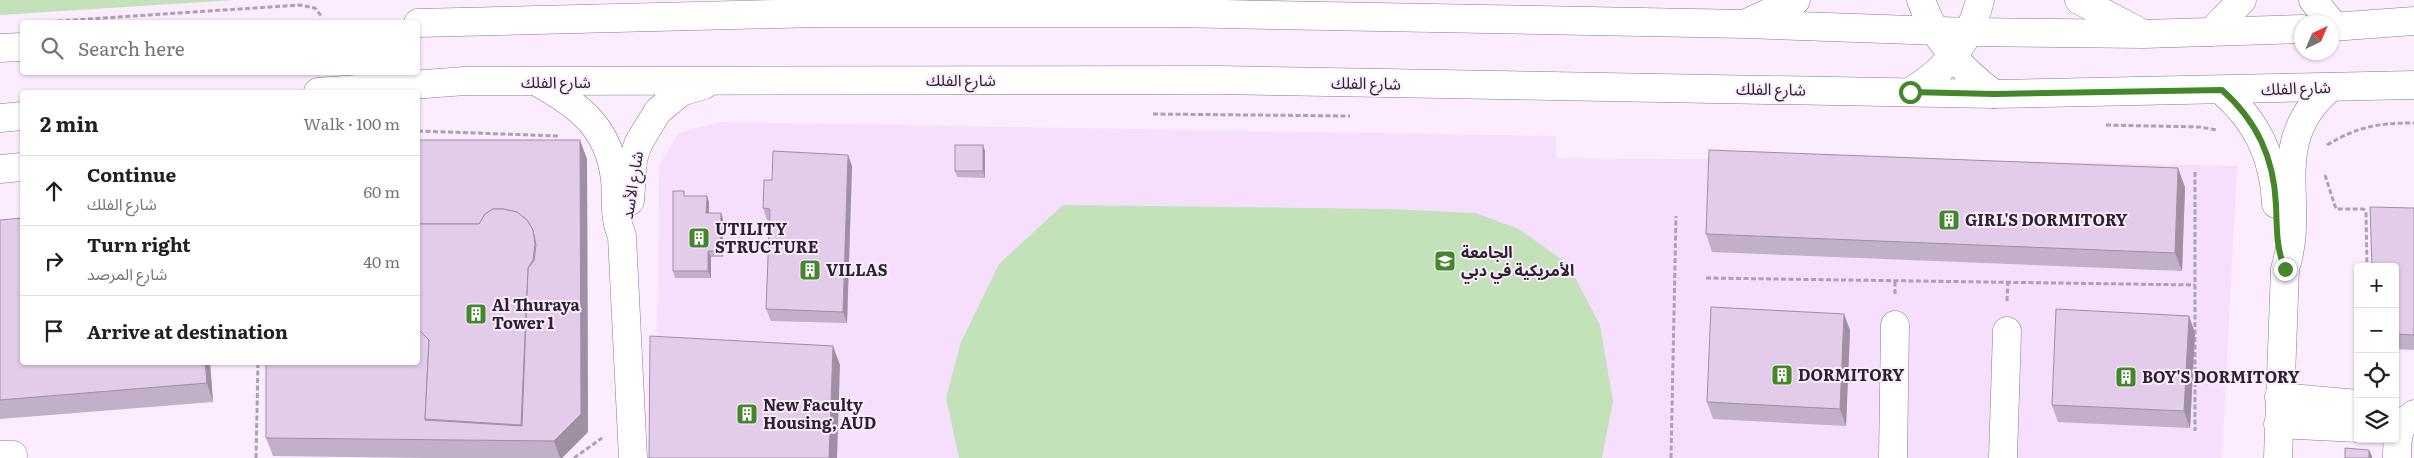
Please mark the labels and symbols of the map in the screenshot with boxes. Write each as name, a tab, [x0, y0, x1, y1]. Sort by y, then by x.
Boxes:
north arrow	[2294, 15, 2339, 60]
street label: شارع الفلك	[926, 67, 996, 93]
street label: شارع الفلك	[521, 69, 591, 95]
street label: شارع الفلك	[1331, 69, 1401, 97]
street label: شارع الفلك	[2261, 74, 2331, 102]
street label: شارع الفلك	[1736, 75, 1806, 103]
route start	[1899, 81, 1922, 104]
street label: شارع الأسد	[614, 149, 650, 221]
place label: GIRL'S DORMITORY	[1965, 207, 2128, 231]
building icon: GIRL'S DORMITORY	[1937, 208, 1961, 232]
place label: UTILITY STRUCTURE	[715, 216, 819, 258]
building icon: UTILITY STRUCTURE	[687, 226, 711, 250]
place label: الجامعة الأمريكية في دبي	[1461, 239, 1574, 284]
school or university icon: الجامعة الأمريكية في دبي	[1433, 249, 1457, 273]
place label: VILLAS	[826, 257, 888, 281]
building icon: VILLAS	[798, 258, 822, 282]
route end	[2274, 258, 2297, 281]
place label: Al Thuraya Tower 1	[492, 292, 581, 334]
building icon: Al Thuraya Tower 1	[464, 302, 488, 326]
place label: DORMITORY	[1798, 362, 1904, 386]
building icon: DORMITORY	[1770, 363, 1794, 387]
place label: BOY'S DORMITORY	[2142, 364, 2300, 388]
building icon: BOY'S DORMITORY	[2114, 365, 2138, 389]
place label: New Faculty Housing, AUD	[763, 392, 876, 434]
building icon: New Faculty Housing, AUD	[735, 402, 759, 426]

